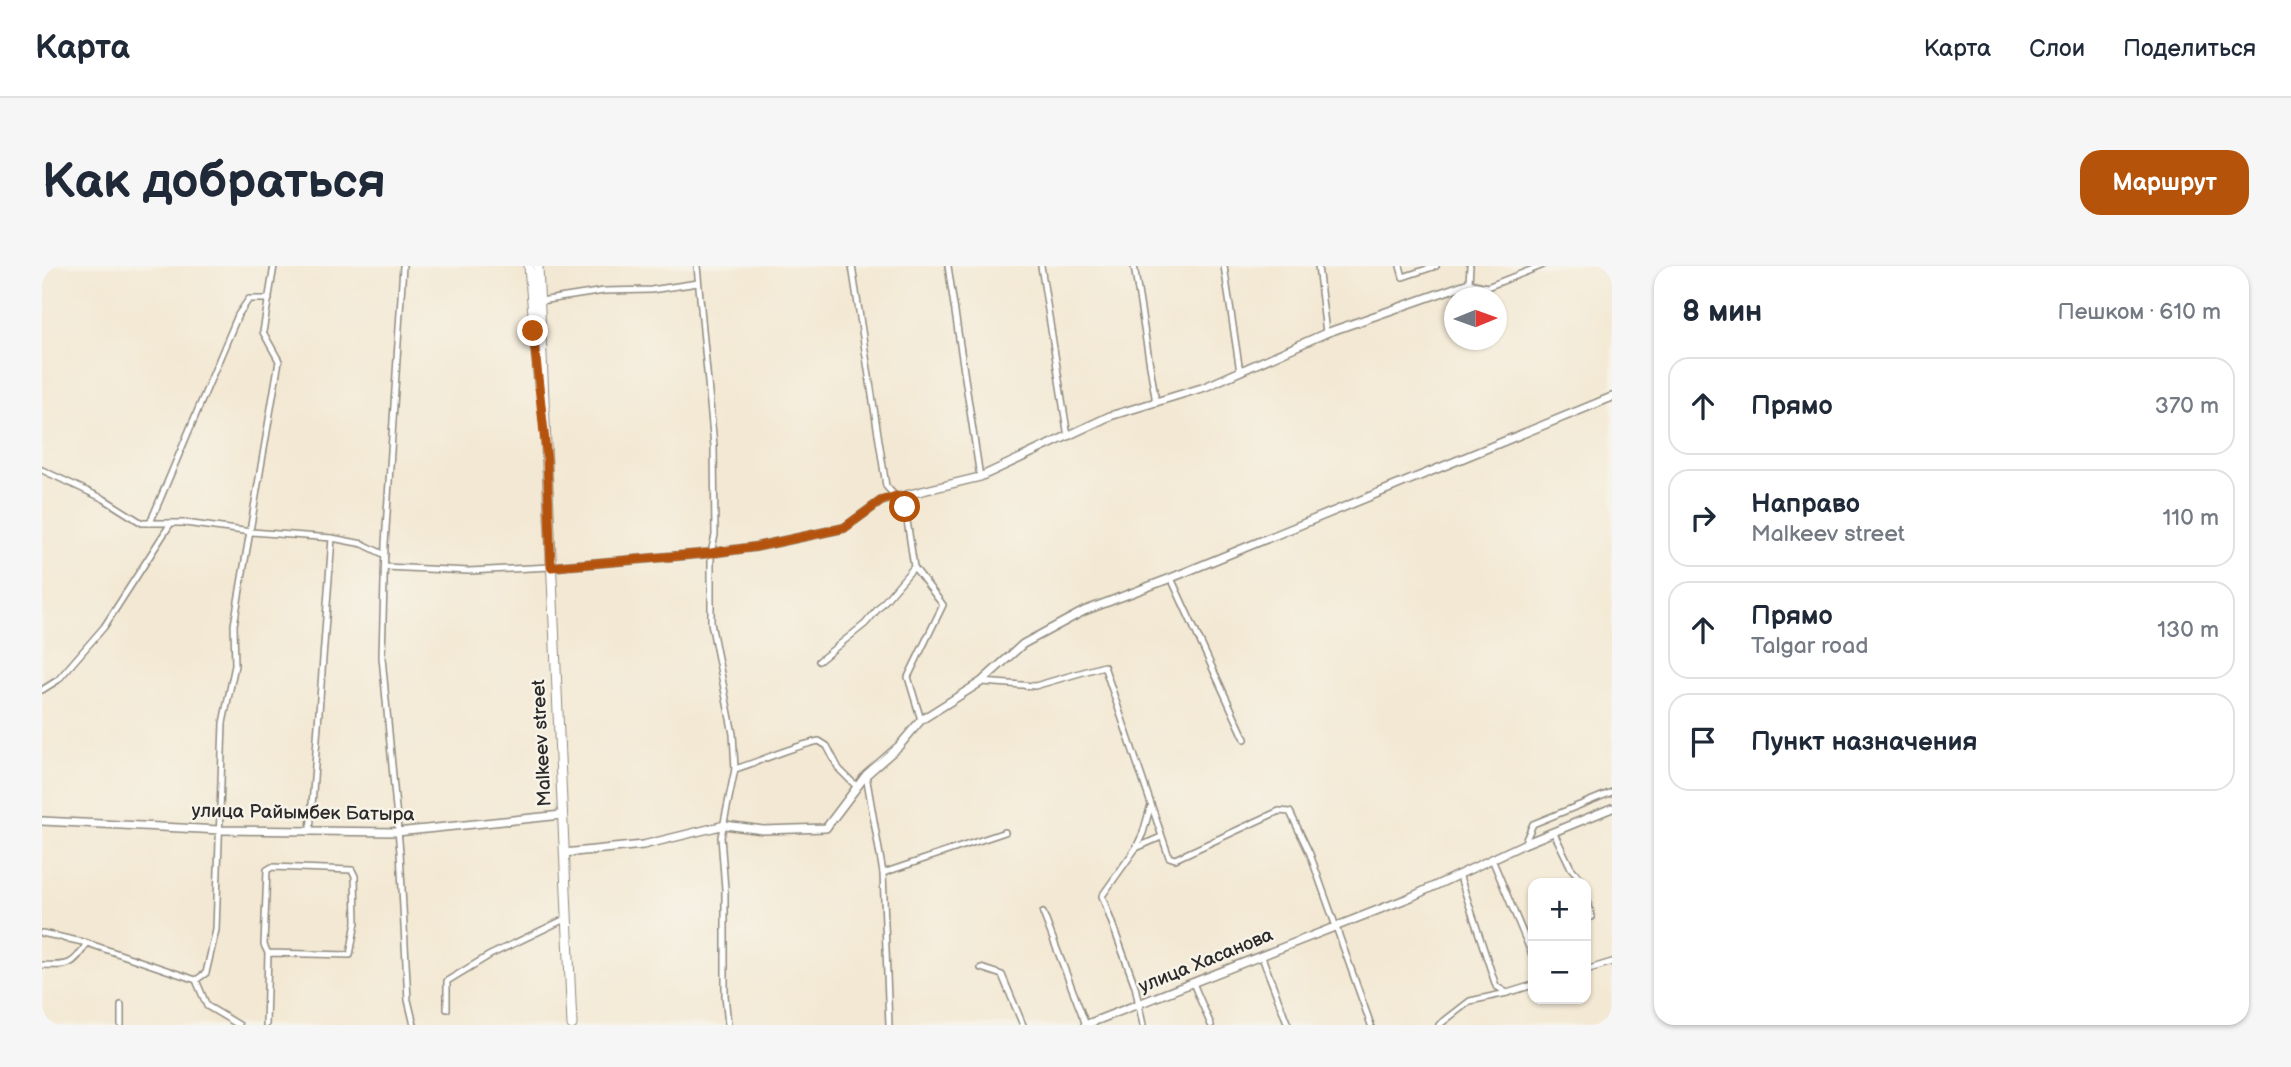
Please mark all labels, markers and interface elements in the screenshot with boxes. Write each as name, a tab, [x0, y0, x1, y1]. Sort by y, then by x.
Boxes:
text: Карта	[35, 28, 130, 68]
text: Карта	[1924, 34, 1991, 63]
text: Слои	[2029, 34, 2085, 63]
text: Поделиться	[2123, 34, 2256, 63]
button: Маршрут	[2080, 150, 2249, 215]
text: Как добраться	[42, 153, 386, 212]
north arrow	[1444, 287, 1507, 350]
text: 8 мин	[1682, 294, 1762, 330]
text: Пешком · 610 m	[2058, 298, 2221, 326]
route end	[517, 315, 548, 346]
icon: ahead	[1684, 387, 1722, 425]
text: Прямо	[1751, 391, 1833, 422]
text: 370 m	[2155, 392, 2219, 420]
text: Направо	[1751, 489, 1860, 520]
route start	[889, 491, 920, 522]
icon: right	[1684, 499, 1722, 537]
text: 110 m	[2162, 504, 2219, 532]
text: Malkeev street	[1751, 520, 1905, 548]
text: Прямо	[1751, 601, 1833, 632]
icon: ahead	[1684, 611, 1722, 649]
text: 130 m	[2157, 616, 2219, 644]
text: Talgar road	[1751, 632, 1868, 660]
street label: Malkeev street	[527, 679, 557, 807]
icon: arrive	[1684, 723, 1722, 761]
text: Пункт назначения	[1751, 727, 1977, 758]
street label: улица Райымбек Батыра	[191, 800, 415, 826]
map controls	[1528, 878, 1591, 1004]
button: +	[1528, 878, 1591, 941]
street label: улица Хасанова	[1135, 924, 1277, 998]
button: −	[1528, 941, 1591, 1004]

